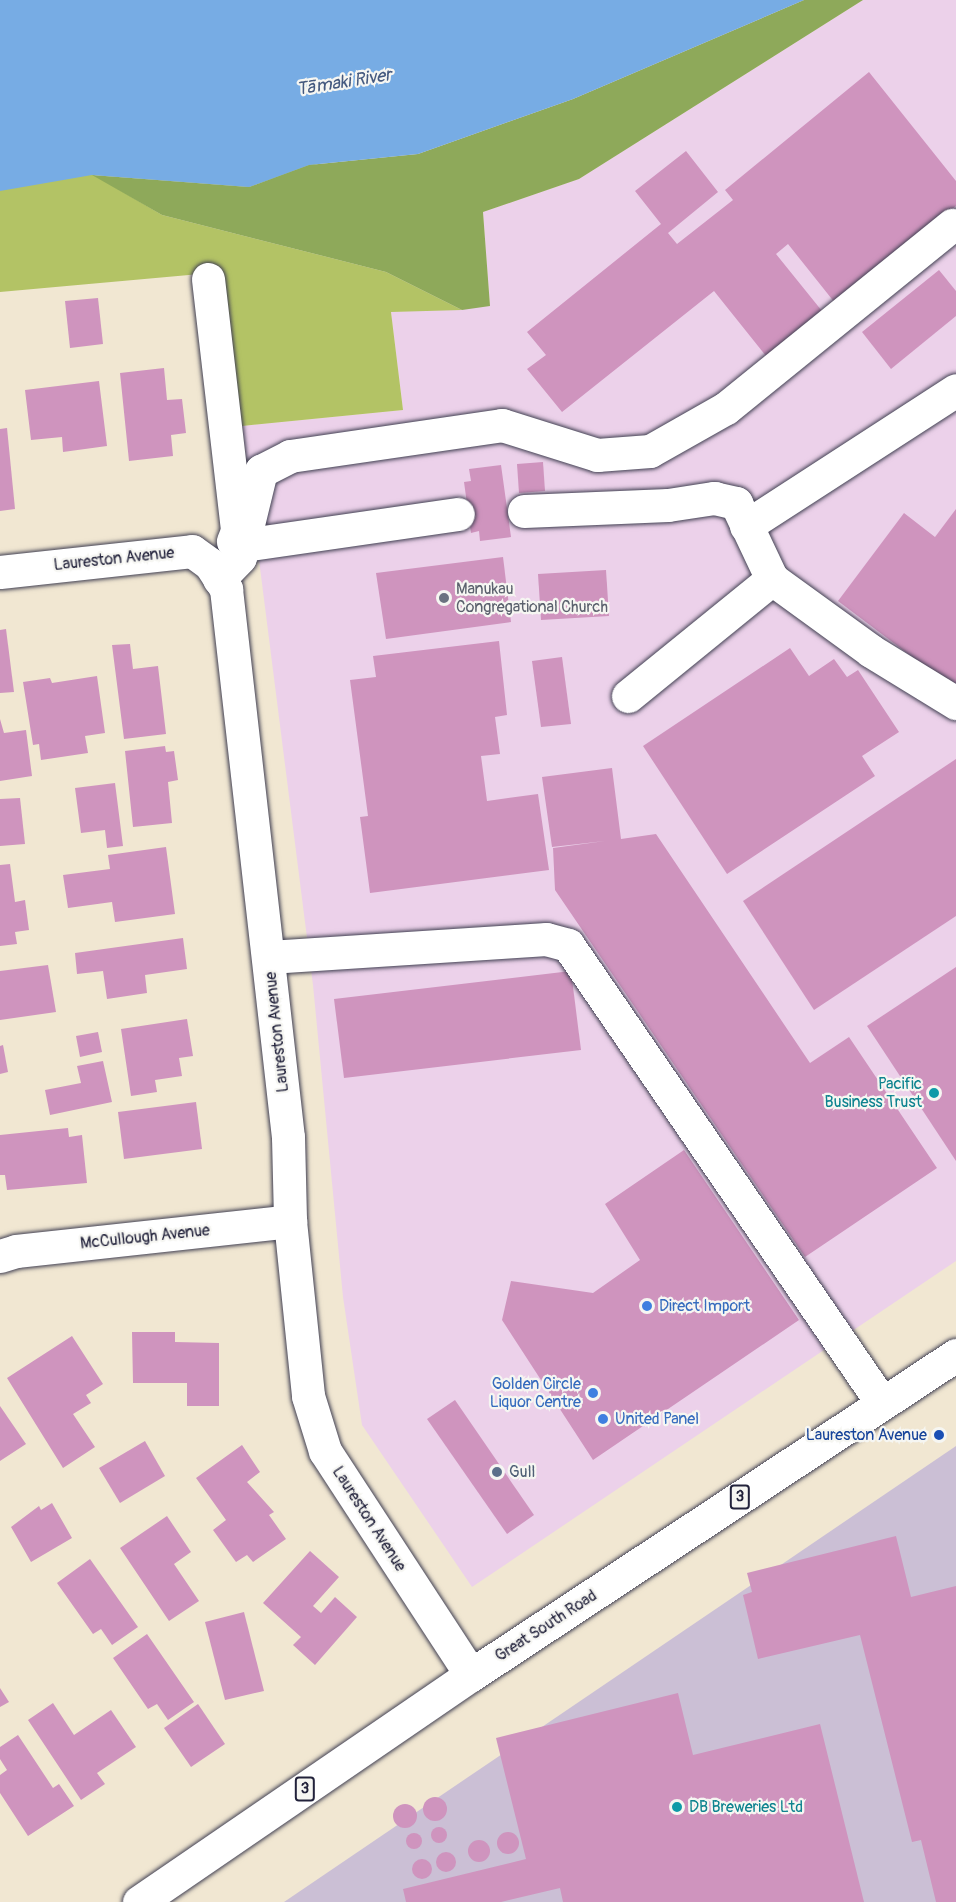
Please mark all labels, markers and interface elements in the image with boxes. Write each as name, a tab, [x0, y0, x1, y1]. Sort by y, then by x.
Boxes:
water label: Tāmaki River	[295, 65, 393, 101]
street label: Laureston Avenue	[53, 543, 175, 575]
place label: Manukau Congregational Church	[456, 579, 608, 617]
marker: Manukau Congregational Church	[437, 591, 451, 605]
street label: Laureston Avenue	[261, 971, 293, 1093]
place label: Pacific Business Trust	[825, 1074, 922, 1112]
marker: Pacific Business Trust	[927, 1086, 941, 1100]
street label: McCullough Avenue	[79, 1221, 211, 1253]
place label: Direct Import	[659, 1296, 750, 1316]
marker: Direct Import	[640, 1299, 654, 1313]
place label: Golden Circle Liquor Centre	[490, 1374, 581, 1412]
marker: Golden Circle Liquor Centre	[586, 1386, 600, 1400]
place label: United Panel	[615, 1409, 699, 1429]
marker: United Panel	[596, 1412, 610, 1426]
place label: Laureston Avenue	[806, 1425, 927, 1445]
marker: Laureston Avenue	[932, 1428, 946, 1442]
place label: Gull	[509, 1462, 535, 1482]
street label: Laureston Avenue	[328, 1463, 410, 1575]
marker: Gull	[490, 1465, 504, 1479]
road number: 3	[730, 1485, 750, 1509]
street label: Great South Road	[492, 1586, 600, 1666]
road number: 3	[294, 1777, 316, 1801]
place label: DB Breweries Ltd	[689, 1797, 803, 1817]
marker: DB Breweries Ltd	[670, 1800, 684, 1814]

